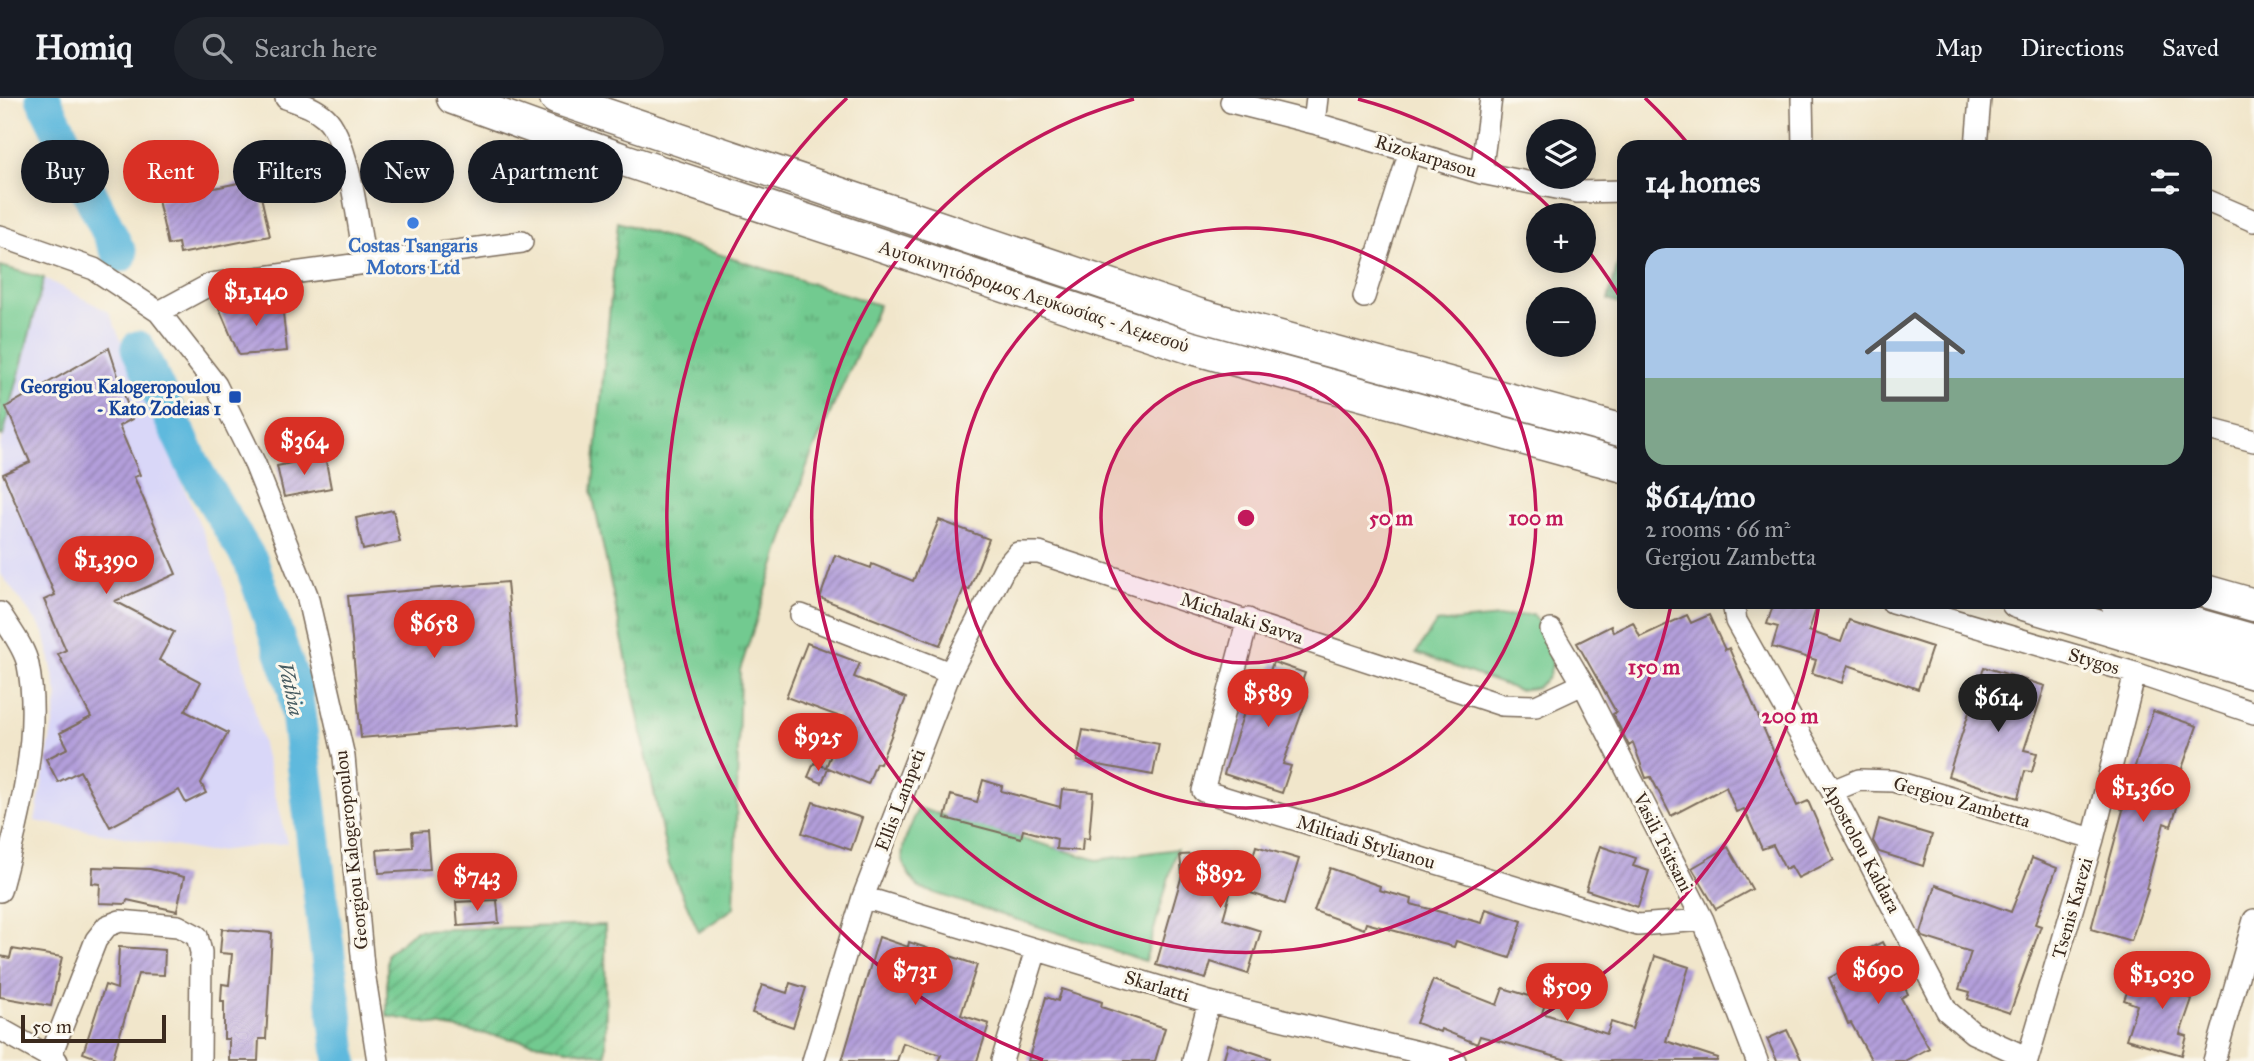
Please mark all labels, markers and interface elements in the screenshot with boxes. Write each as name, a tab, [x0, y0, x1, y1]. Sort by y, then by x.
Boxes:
search box	[174, 17, 664, 80]
text: Homiq	[35, 28, 132, 68]
icon: search	[198, 29, 236, 67]
text: Search here	[254, 32, 377, 64]
text: Map	[1936, 33, 1983, 63]
text: Directions	[2021, 33, 2124, 63]
text: Saved	[2162, 33, 2219, 63]
map controls	[1526, 119, 1596, 357]
button: layers	[1526, 119, 1596, 189]
street label: Rizokarpasou	[1372, 130, 1480, 182]
chip: Buy	[21, 140, 109, 203]
chip: Rent	[123, 140, 219, 203]
chip: Filters	[233, 140, 346, 203]
chip: New	[360, 140, 454, 203]
chip: Apartment	[468, 140, 623, 203]
icon: filters	[2146, 163, 2184, 201]
text: 14 homes	[1645, 164, 1760, 200]
button: +	[1526, 203, 1596, 273]
marker: Costas Tsangaris Motors Ltd	[405, 215, 421, 231]
place label: Costas Tsangaris Motors Ltd	[348, 234, 478, 279]
street label: Αυτοκινητόδρομος Λευκωσίας - Λεμεσού	[876, 235, 1192, 357]
pin: $1,140	[199, 268, 313, 328]
text: $1,140	[224, 277, 288, 305]
button: −	[1526, 287, 1596, 357]
icon: home	[1852, 294, 1978, 420]
place label: Georgiou Kalogeropoulou - Kato Zodeias 1	[20, 375, 222, 420]
marker: Georgiou Kalogeropoulou - Kato Zodeias 1	[227, 389, 243, 405]
pin: $364	[263, 418, 345, 477]
text: $364	[280, 426, 328, 454]
text: $614/mo	[1645, 479, 1755, 515]
text: 50 m	[1369, 505, 1413, 531]
text: 100 m	[1509, 505, 1564, 531]
centre of rings	[1234, 506, 1258, 530]
text: 2 rooms · 66 m²	[1645, 515, 1790, 543]
pin: $1,390	[49, 536, 163, 596]
text: Gergiou Zambetta	[1645, 543, 1816, 571]
text: $1,390	[74, 545, 138, 573]
street label: Michalaki Savva	[1178, 587, 1307, 649]
pin: $658	[393, 601, 475, 660]
text: $658	[410, 609, 458, 637]
street label: Stygos	[2066, 643, 2122, 680]
text: 150 m	[1628, 654, 1680, 680]
water label: Vathia	[272, 660, 310, 718]
pin: $589	[1227, 670, 1309, 729]
pin: $614	[1957, 674, 2039, 734]
text: $589	[1243, 678, 1293, 706]
text: $614	[1974, 683, 2022, 711]
text: 200 m	[1762, 703, 1819, 729]
pin: $925	[777, 714, 859, 773]
text: $925	[794, 722, 842, 750]
street label: Ellis Lampeti	[870, 746, 930, 854]
street label: Georgiou Kalogeropoulou	[329, 749, 374, 951]
pin: $1,360	[2086, 764, 2200, 824]
street label: Gergiou Zambetta	[1891, 771, 2034, 834]
text: $1,360	[2111, 773, 2175, 801]
street label: Apostolou Kaldara	[1818, 778, 1906, 918]
street label: Vasili Tsitsani	[1628, 788, 1698, 895]
street label: Miltiadi Stylianou	[1294, 810, 1438, 874]
pin: $892	[1179, 850, 1261, 910]
pin: $743	[436, 854, 518, 913]
street label: Tsenis Karezi	[2047, 855, 2097, 961]
text: $892	[1195, 859, 1245, 887]
text: $743	[453, 862, 501, 890]
pin: $690	[1837, 946, 1919, 1006]
pin: $731	[874, 948, 956, 1007]
pin: $1,030	[2105, 951, 2219, 1011]
text: $690	[1852, 955, 1904, 983]
text: $731	[893, 956, 937, 984]
text: $1,030	[2130, 960, 2194, 988]
pin: $509	[1526, 964, 1608, 1023]
street label: Skarlatti	[1122, 965, 1192, 1007]
text: $509	[1542, 972, 1592, 1000]
scale bar	[21, 1012, 166, 1044]
text: 50 m	[32, 1015, 72, 1038]

